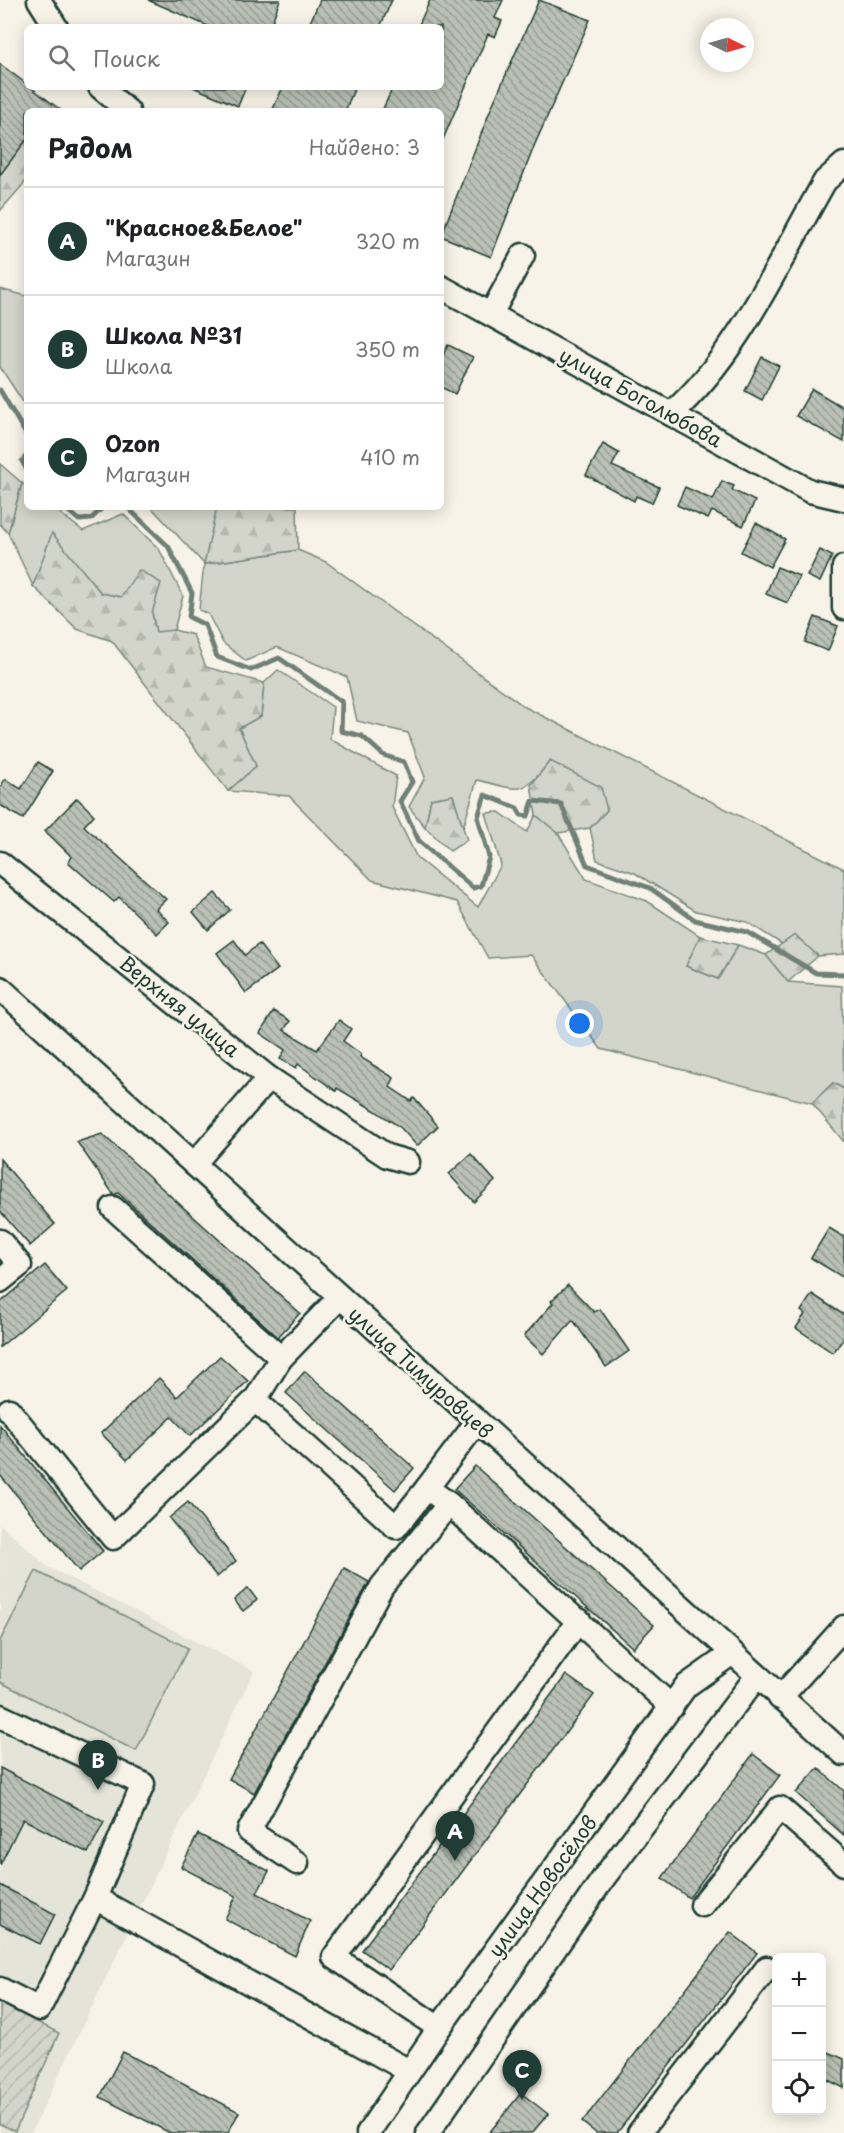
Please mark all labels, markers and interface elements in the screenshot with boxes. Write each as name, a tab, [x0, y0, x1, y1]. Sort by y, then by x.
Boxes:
north arrow	[700, 18, 754, 72]
search box	[24, 24, 444, 90]
icon: search	[45, 41, 78, 74]
text: Поиск	[93, 41, 160, 74]
text: Рядом	[48, 128, 133, 167]
text: Найдено: 3	[309, 132, 420, 162]
text: "Красное&Белое"	[105, 210, 303, 243]
text: A	[60, 226, 75, 256]
text: 320 m	[356, 226, 420, 256]
text: Магазин	[105, 243, 191, 273]
text: Школа №31	[105, 318, 242, 351]
text: B	[61, 334, 74, 364]
text: 350 m	[355, 334, 420, 364]
street label: улица Боголюбова	[554, 340, 729, 455]
text: Школа	[105, 351, 172, 381]
text: Ozon	[105, 426, 160, 459]
text: C	[60, 442, 75, 472]
text: 410 m	[360, 442, 420, 472]
text: Магазин	[105, 459, 191, 489]
street label: Верхняя улица	[113, 948, 247, 1064]
your location	[565, 1009, 594, 1038]
street label: улица Тимуровцев	[342, 1299, 500, 1445]
pin: B	[78, 1740, 118, 1790]
street label: улица Новосёлов	[480, 1809, 604, 1963]
pin: A	[436, 1812, 474, 1861]
map controls	[772, 1953, 826, 2115]
button: +	[772, 1953, 826, 2007]
button: −	[772, 2007, 826, 2061]
pin: C	[502, 2050, 542, 2100]
button: locate	[772, 2061, 826, 2115]

